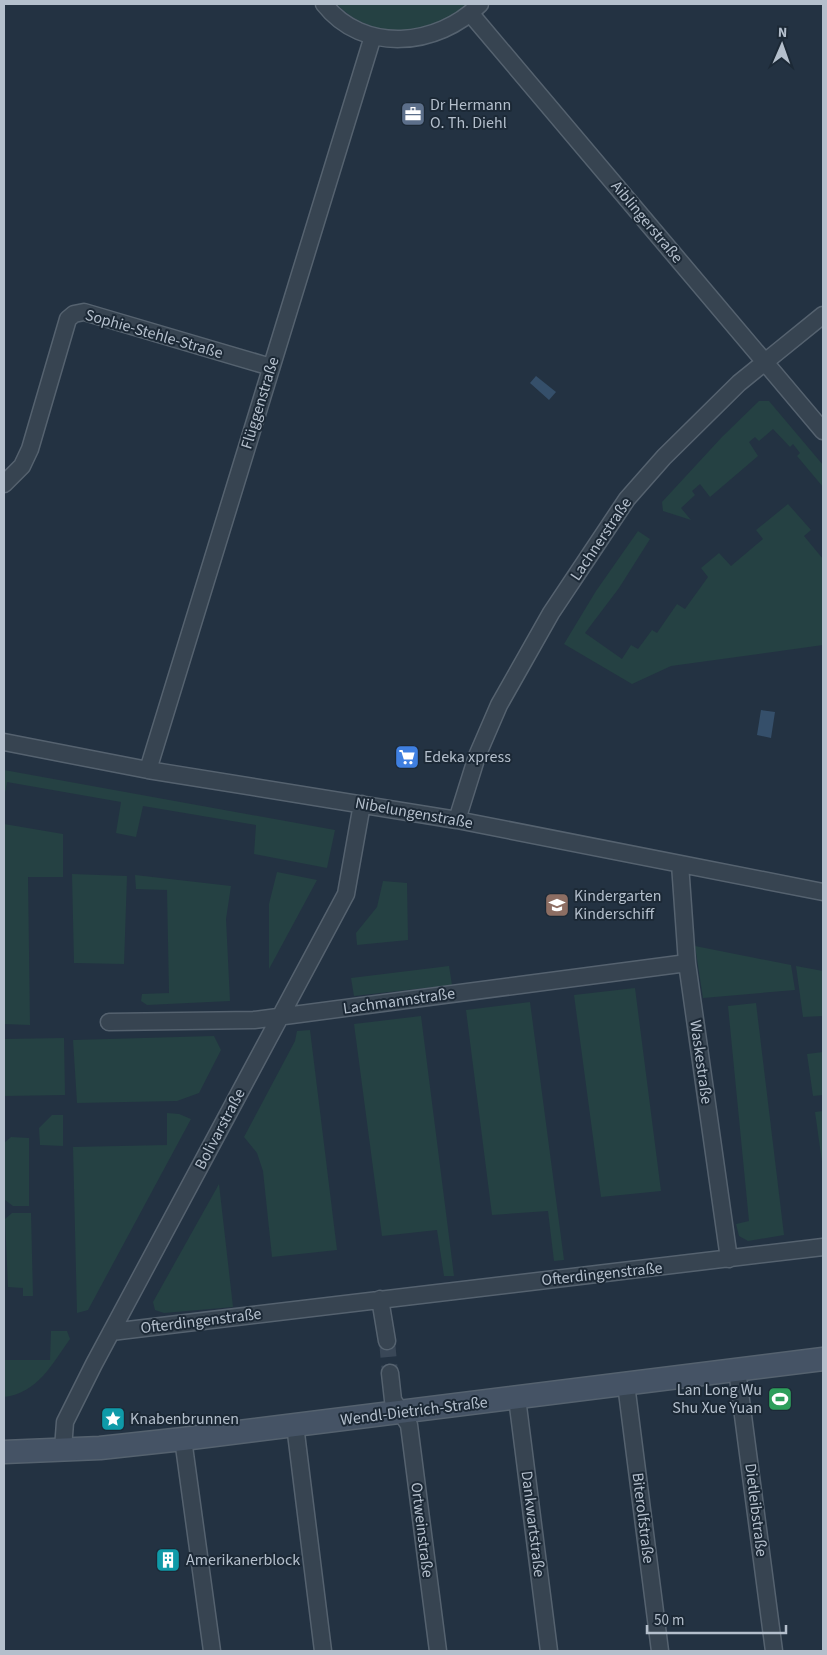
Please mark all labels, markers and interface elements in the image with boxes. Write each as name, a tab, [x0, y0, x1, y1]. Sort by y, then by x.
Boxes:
north arrow	[757, 20, 807, 70]
text: N	[777, 23, 787, 43]
place label: Dr Hermann O. Th. Diehl	[430, 94, 511, 134]
office icon: Dr Hermann O. Th. Diehl	[400, 101, 426, 127]
street label: Aiblingerstraße	[606, 176, 688, 268]
street label: Sophie-Stehle-Straße	[83, 304, 226, 364]
street label: Flüggenstraße	[236, 354, 284, 452]
street label: Lachnerstraße	[565, 493, 637, 585]
supermarket icon: Edeka xpress	[394, 744, 420, 770]
place label: Edeka xpress	[424, 746, 511, 768]
street label: Nibelungenstraße	[353, 792, 475, 834]
place label: Kindergarten Kinderschiff	[574, 885, 661, 925]
school or university icon: Kindergarten Kinderschiff	[544, 892, 570, 918]
street label: Lachmannstraße	[342, 982, 456, 1020]
street label: Waskestraße	[684, 1018, 718, 1106]
street label: Bolivarstraße	[189, 1085, 251, 1173]
street label: Ofterdingenstraße	[540, 1257, 664, 1291]
street label: Ofterdingenstraße	[139, 1303, 263, 1339]
place label: Lan Long Wu Shu Xue Yuan	[672, 1379, 762, 1419]
sports icon: Lan Long Wu Shu Xue Yuan	[767, 1386, 793, 1412]
street label: Wendl-Dietrich-Straße	[339, 1391, 489, 1431]
place icon: Knabenbrunnen	[100, 1406, 126, 1432]
place label: Knabenbrunnen	[130, 1408, 239, 1430]
street label: Dietleibstraße	[739, 1462, 773, 1558]
street label: Dankwartstraße	[516, 1470, 550, 1578]
street label: Biterolfstraße	[627, 1471, 659, 1565]
street label: Ortweinstraße	[405, 1481, 439, 1579]
building icon: Amerikanerblock	[155, 1547, 181, 1573]
place label: Amerikanerblock	[186, 1549, 300, 1571]
scale bar	[647, 1602, 786, 1634]
text: 50 m	[654, 1610, 684, 1631]

